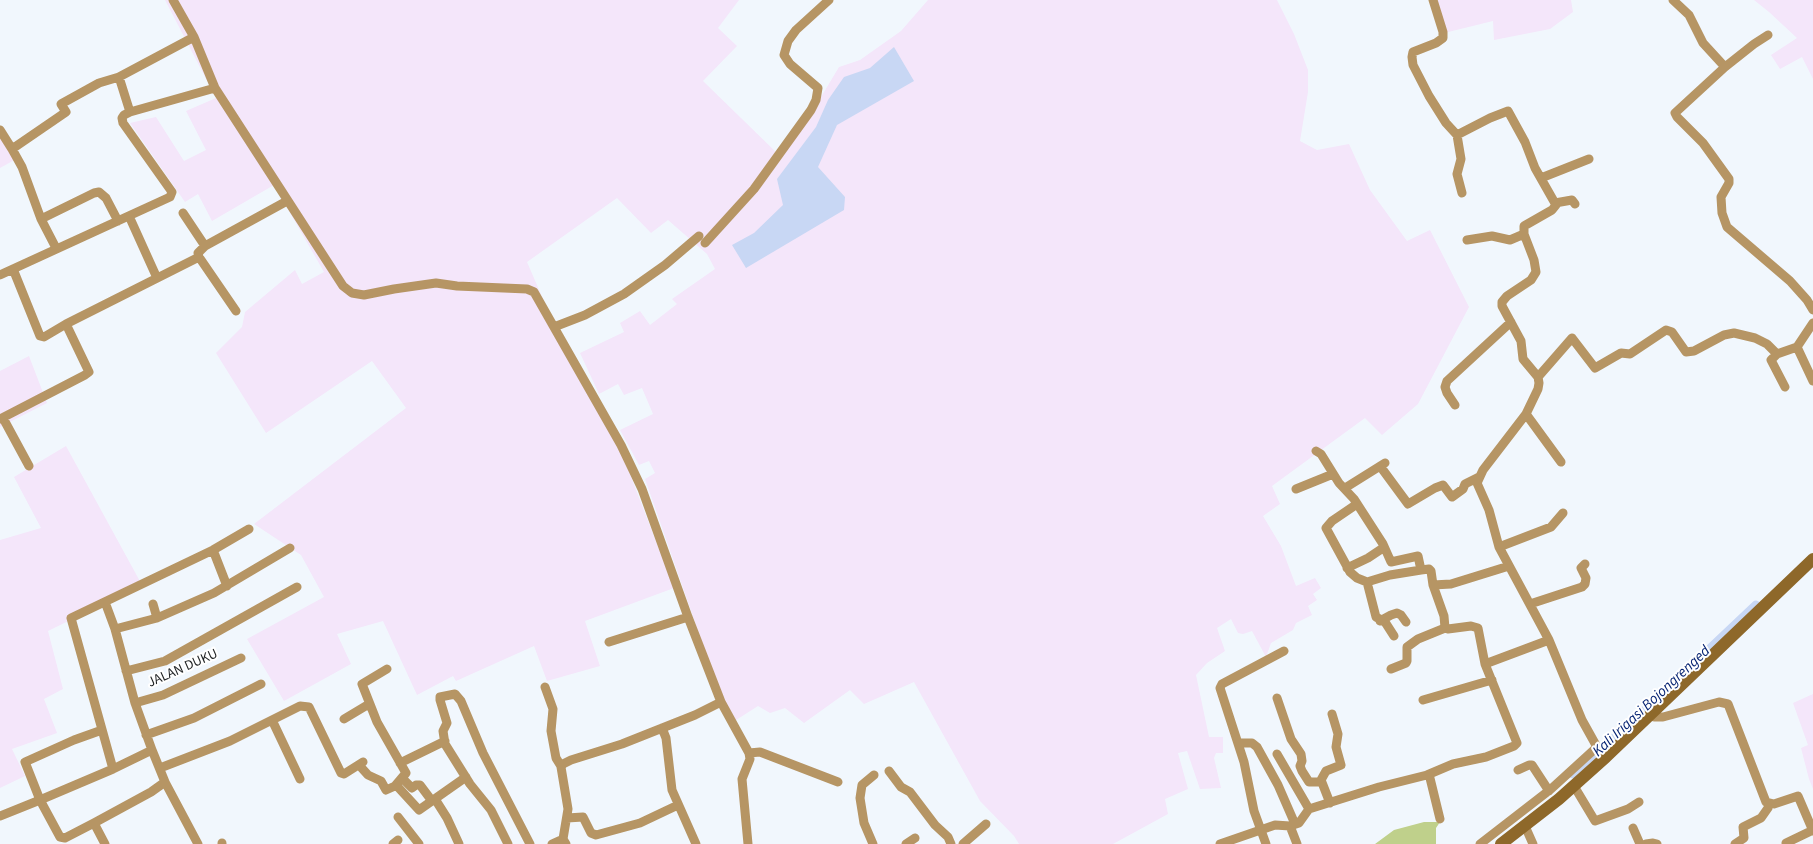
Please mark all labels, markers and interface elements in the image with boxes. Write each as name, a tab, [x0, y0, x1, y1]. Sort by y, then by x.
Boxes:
water label: Kali Irigasi Bojongrenged	[1590, 643, 1714, 761]
street label: JALAN DUKU	[145, 646, 221, 692]

